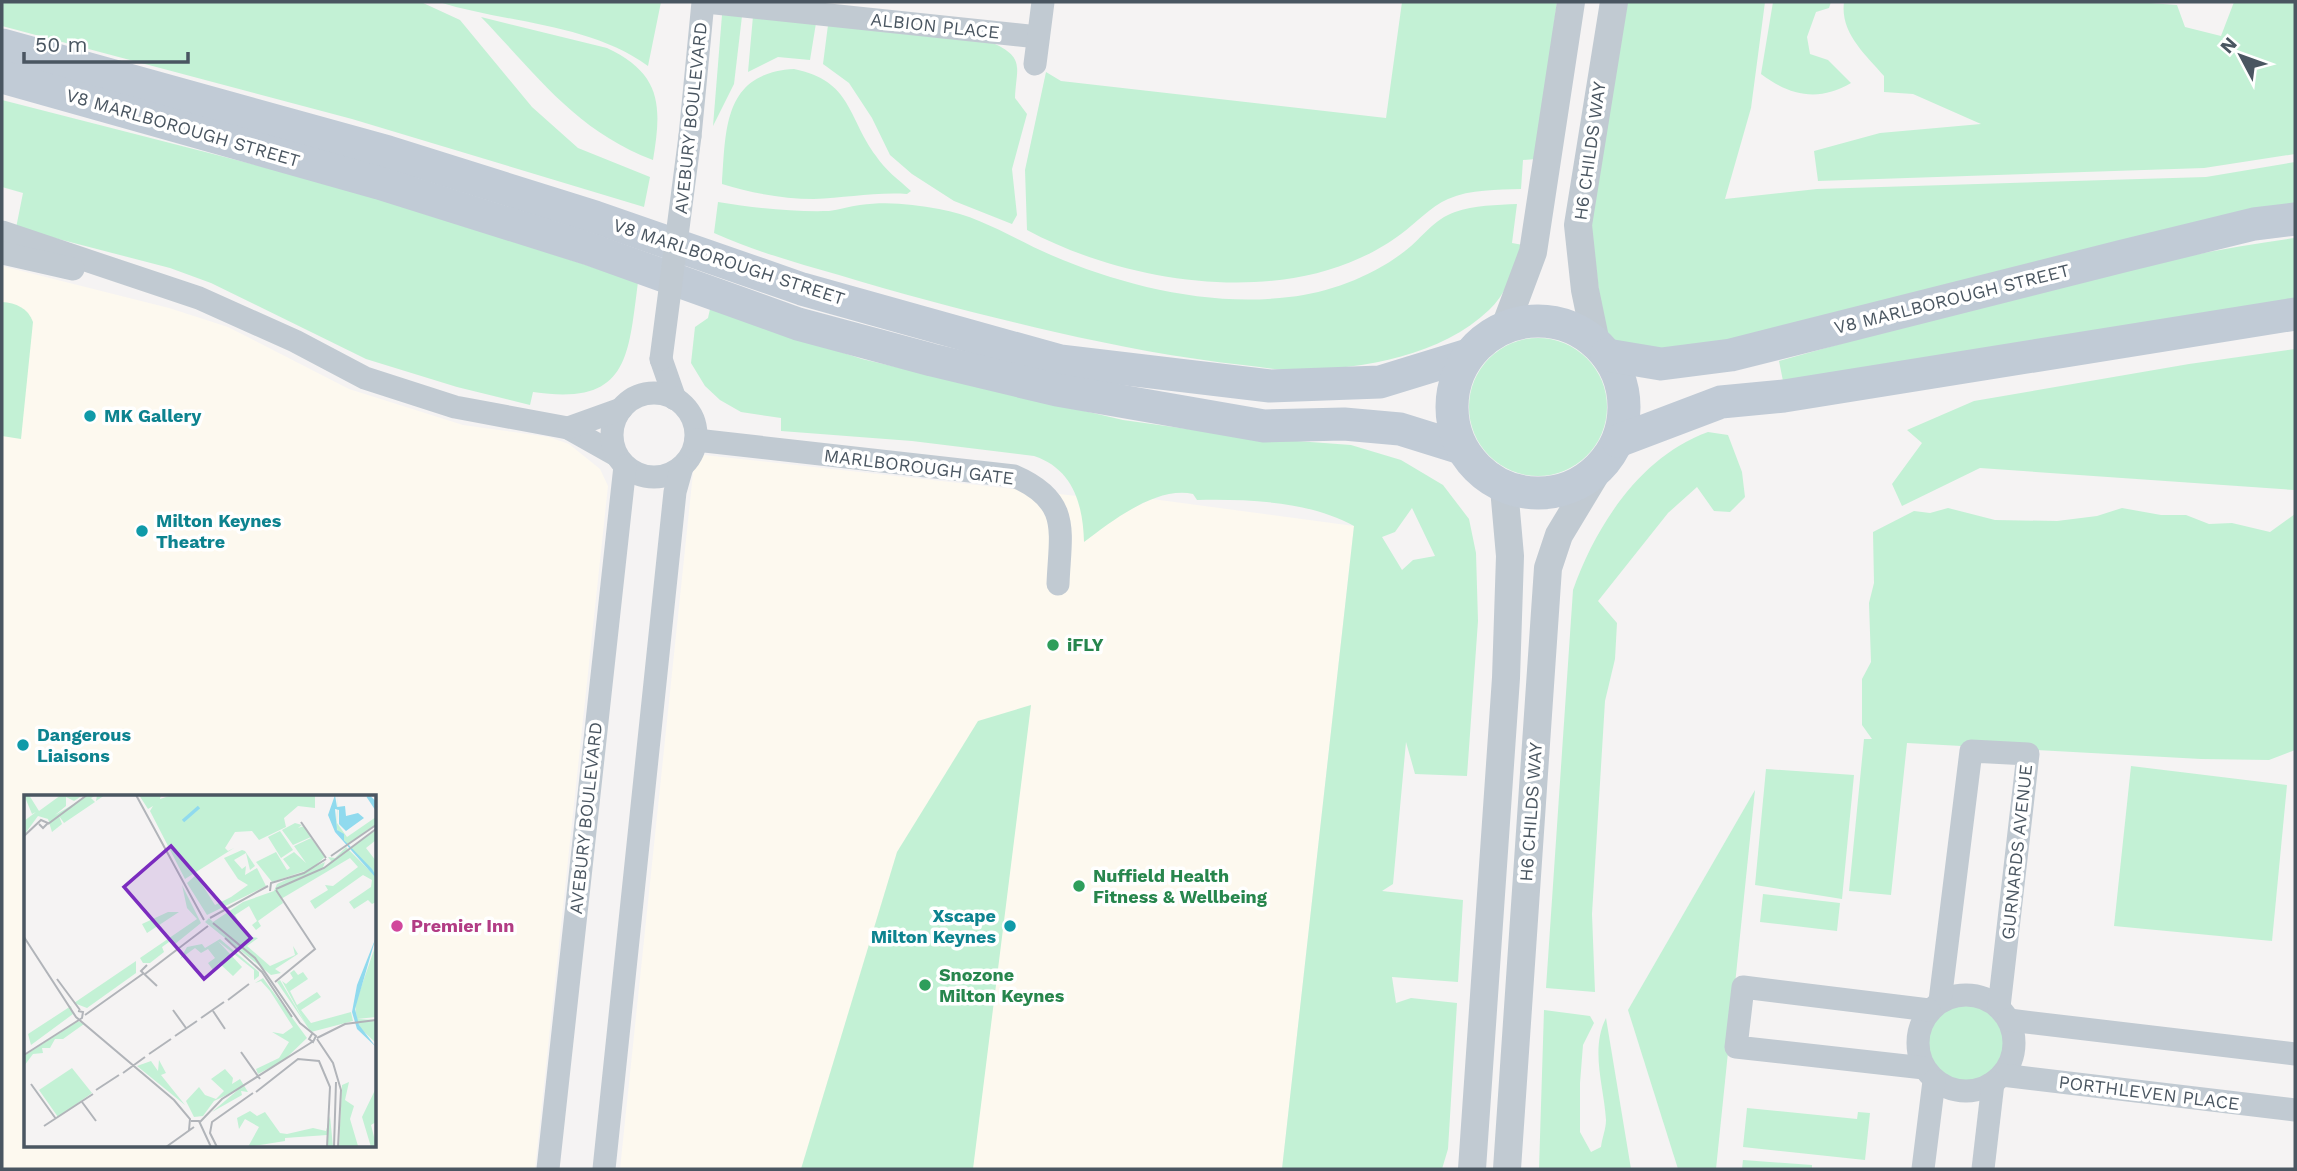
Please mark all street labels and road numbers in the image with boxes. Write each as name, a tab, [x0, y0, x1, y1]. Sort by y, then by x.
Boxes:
street label: ALBION PLACE	[870, 8, 1001, 43]
street label: AVEBURY BOULEVARD	[670, 21, 711, 215]
street label: H6 CHILDS WAY	[1569, 80, 1610, 222]
street label: V8 MARLBOROUGH STREET	[64, 84, 302, 171]
street label: V8 MARLBOROUGH STREET	[611, 214, 848, 309]
street label: V8 MARLBOROUGH STREET	[1832, 259, 2072, 338]
street label: MARLBOROUGH GATE	[823, 444, 1015, 489]
street label: AVEBURY BOULEVARD	[565, 721, 606, 915]
street label: H6 CHILDS WAY	[1515, 741, 1546, 882]
street label: GURNARDS AVENUE	[1997, 763, 2036, 941]
street label: PORTHLEVEN PLACE	[2057, 1071, 2241, 1114]

